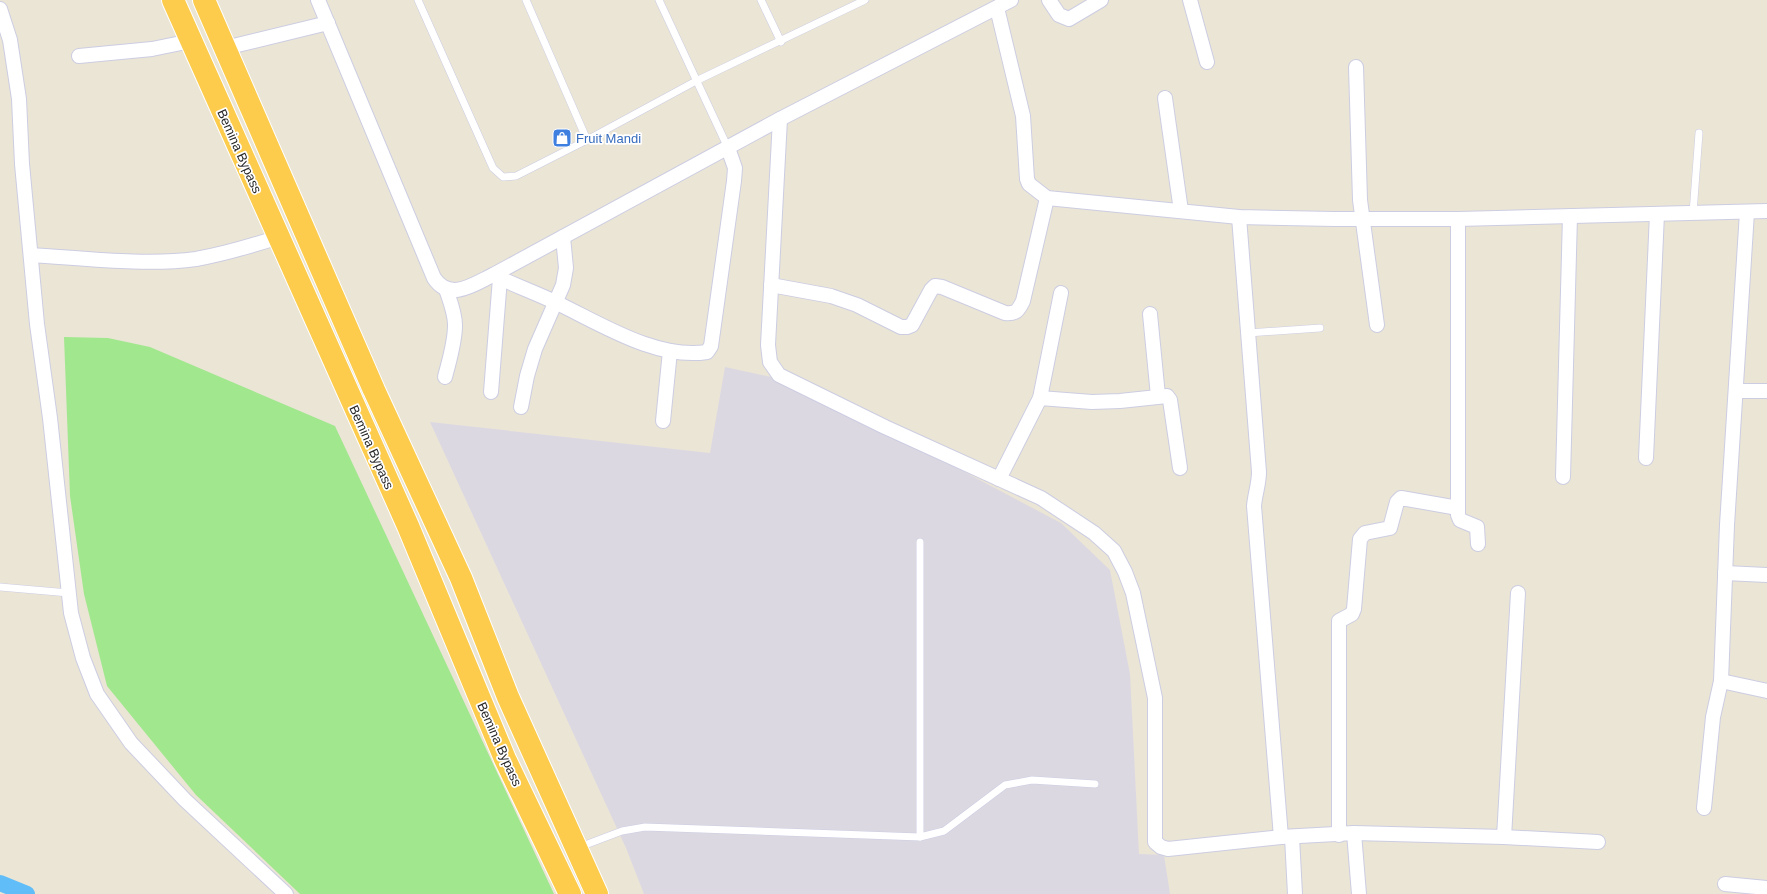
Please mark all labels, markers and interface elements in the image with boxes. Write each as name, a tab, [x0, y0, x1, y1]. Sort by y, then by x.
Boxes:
street label: Bemina Bypass	[214, 107, 265, 196]
shop icon: Fruit Mandi	[551, 127, 573, 149]
place label: Fruit Mandi	[576, 131, 641, 146]
street label: Bemina Bypass	[346, 403, 397, 492]
street label: Bemina Bypass	[474, 700, 525, 789]

